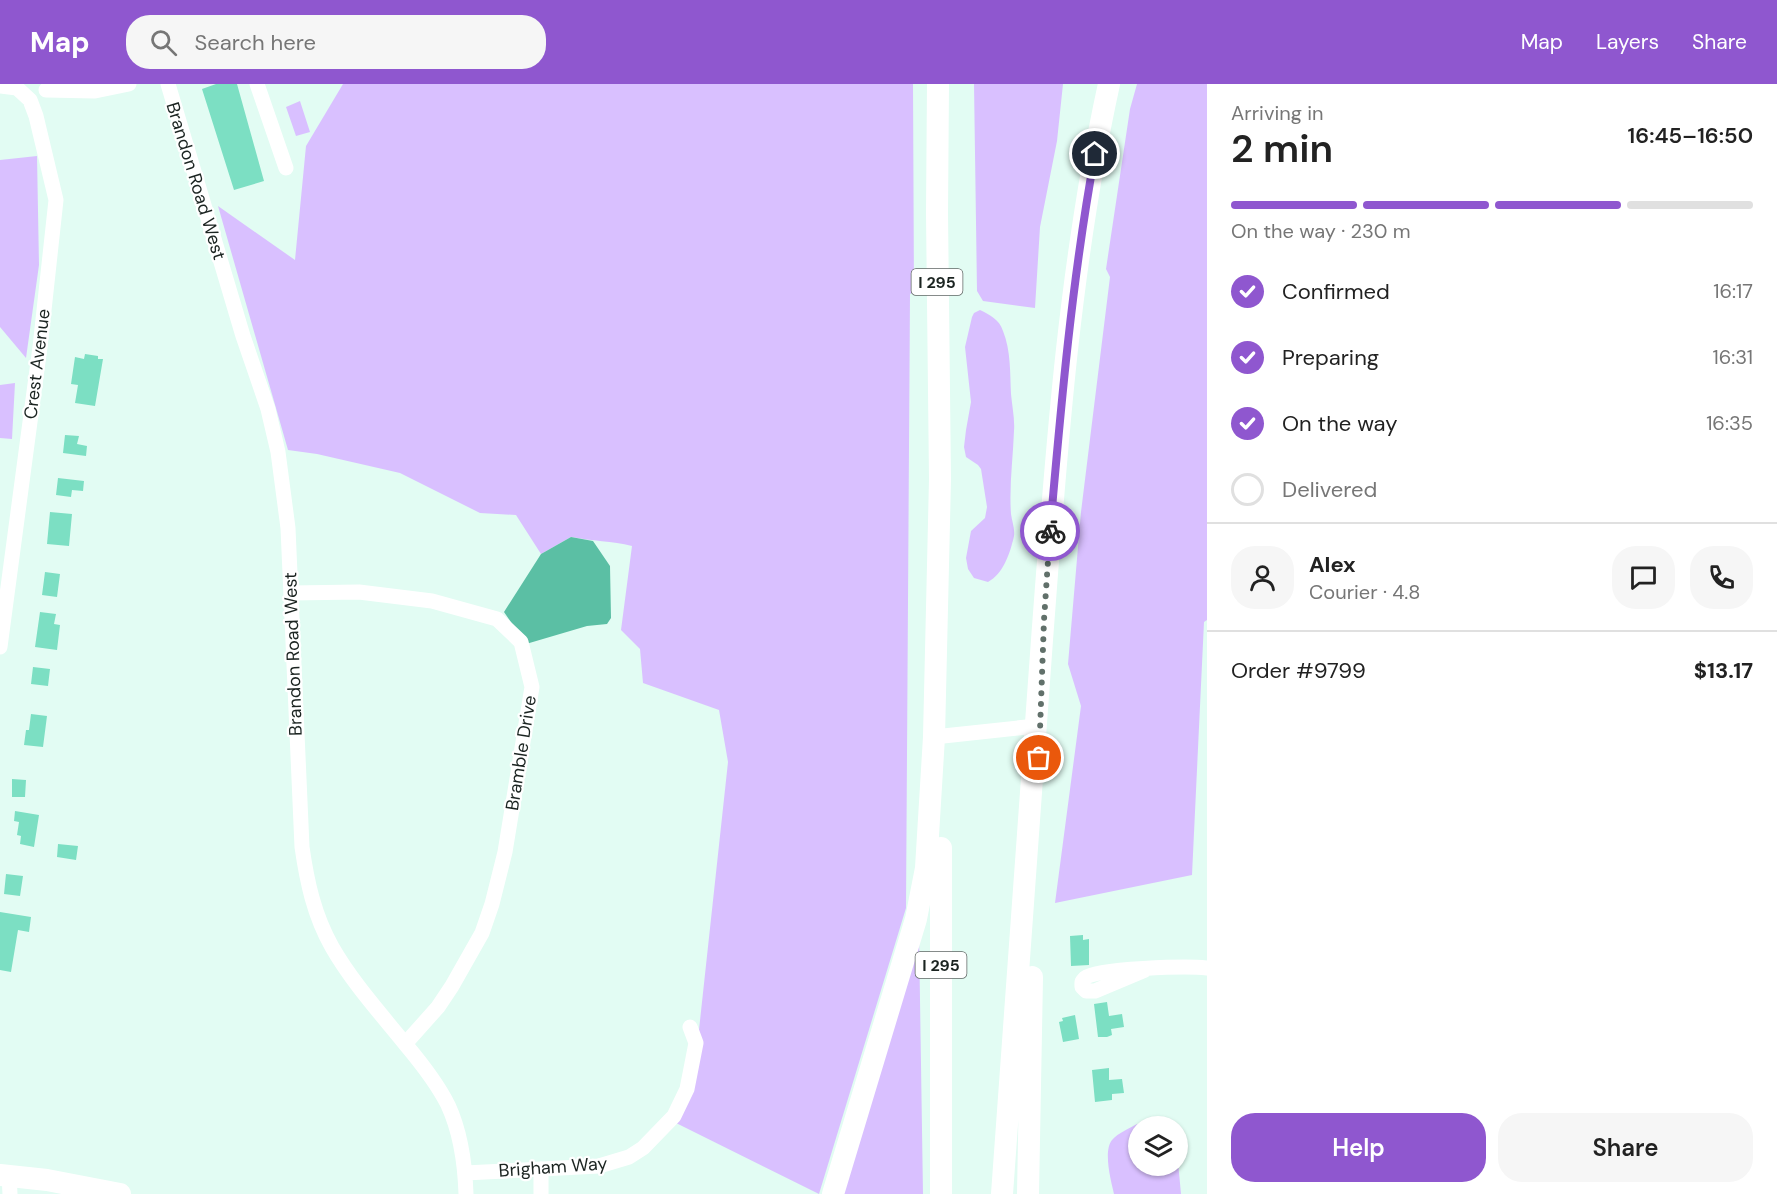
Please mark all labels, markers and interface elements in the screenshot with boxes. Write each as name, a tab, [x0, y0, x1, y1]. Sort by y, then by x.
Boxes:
search box	[126, 15, 546, 69]
text: Map	[30, 24, 90, 61]
icon: search	[147, 26, 180, 59]
text: Search here	[195, 28, 316, 57]
text: Map	[1521, 28, 1563, 56]
text: Layers	[1596, 28, 1659, 56]
text: Share	[1692, 28, 1747, 56]
street label: Brandon Road West	[161, 99, 231, 263]
text: Arriving in	[1231, 100, 1323, 126]
text: 16:45–16:50	[1628, 121, 1753, 150]
text: 2 min	[1231, 123, 1333, 174]
pin	[1069, 128, 1120, 179]
icon: home	[1078, 137, 1111, 170]
text: On the way · 230 m	[1231, 218, 1411, 244]
road number: I 295	[912, 269, 962, 295]
icon: check	[1231, 275, 1264, 308]
text: Confirmed	[1282, 277, 1390, 306]
text: 16:17	[1713, 278, 1753, 304]
street label: Crest Avenue	[18, 307, 56, 421]
icon: check	[1231, 341, 1264, 374]
text: Preparing	[1282, 343, 1379, 372]
text: 16:31	[1712, 344, 1753, 370]
icon: check	[1231, 407, 1264, 440]
text: On the way	[1282, 409, 1397, 438]
text: 16:35	[1706, 410, 1753, 436]
text: Delivered	[1282, 475, 1377, 504]
courier	[1020, 501, 1080, 561]
icon: bike	[1034, 515, 1067, 548]
button: person	[1231, 546, 1294, 609]
button: chat	[1612, 546, 1675, 609]
button: phone	[1690, 546, 1753, 609]
text: Alex	[1309, 550, 1356, 579]
street label: Brandon Road West	[278, 572, 308, 736]
text: Courier · 4.8	[1309, 579, 1420, 605]
text: Order #9799	[1231, 656, 1366, 685]
text: $13.17	[1694, 656, 1753, 685]
street label: Bramble Drive	[500, 694, 542, 812]
pin	[1013, 732, 1064, 783]
icon: bag	[1022, 741, 1055, 774]
road number: I 295	[916, 952, 966, 978]
button: Help	[1231, 1113, 1486, 1182]
button: Share	[1498, 1113, 1753, 1182]
map controls	[1128, 1116, 1188, 1176]
button: layers	[1128, 1116, 1188, 1176]
street label: Brigham Way	[498, 1151, 608, 1183]

